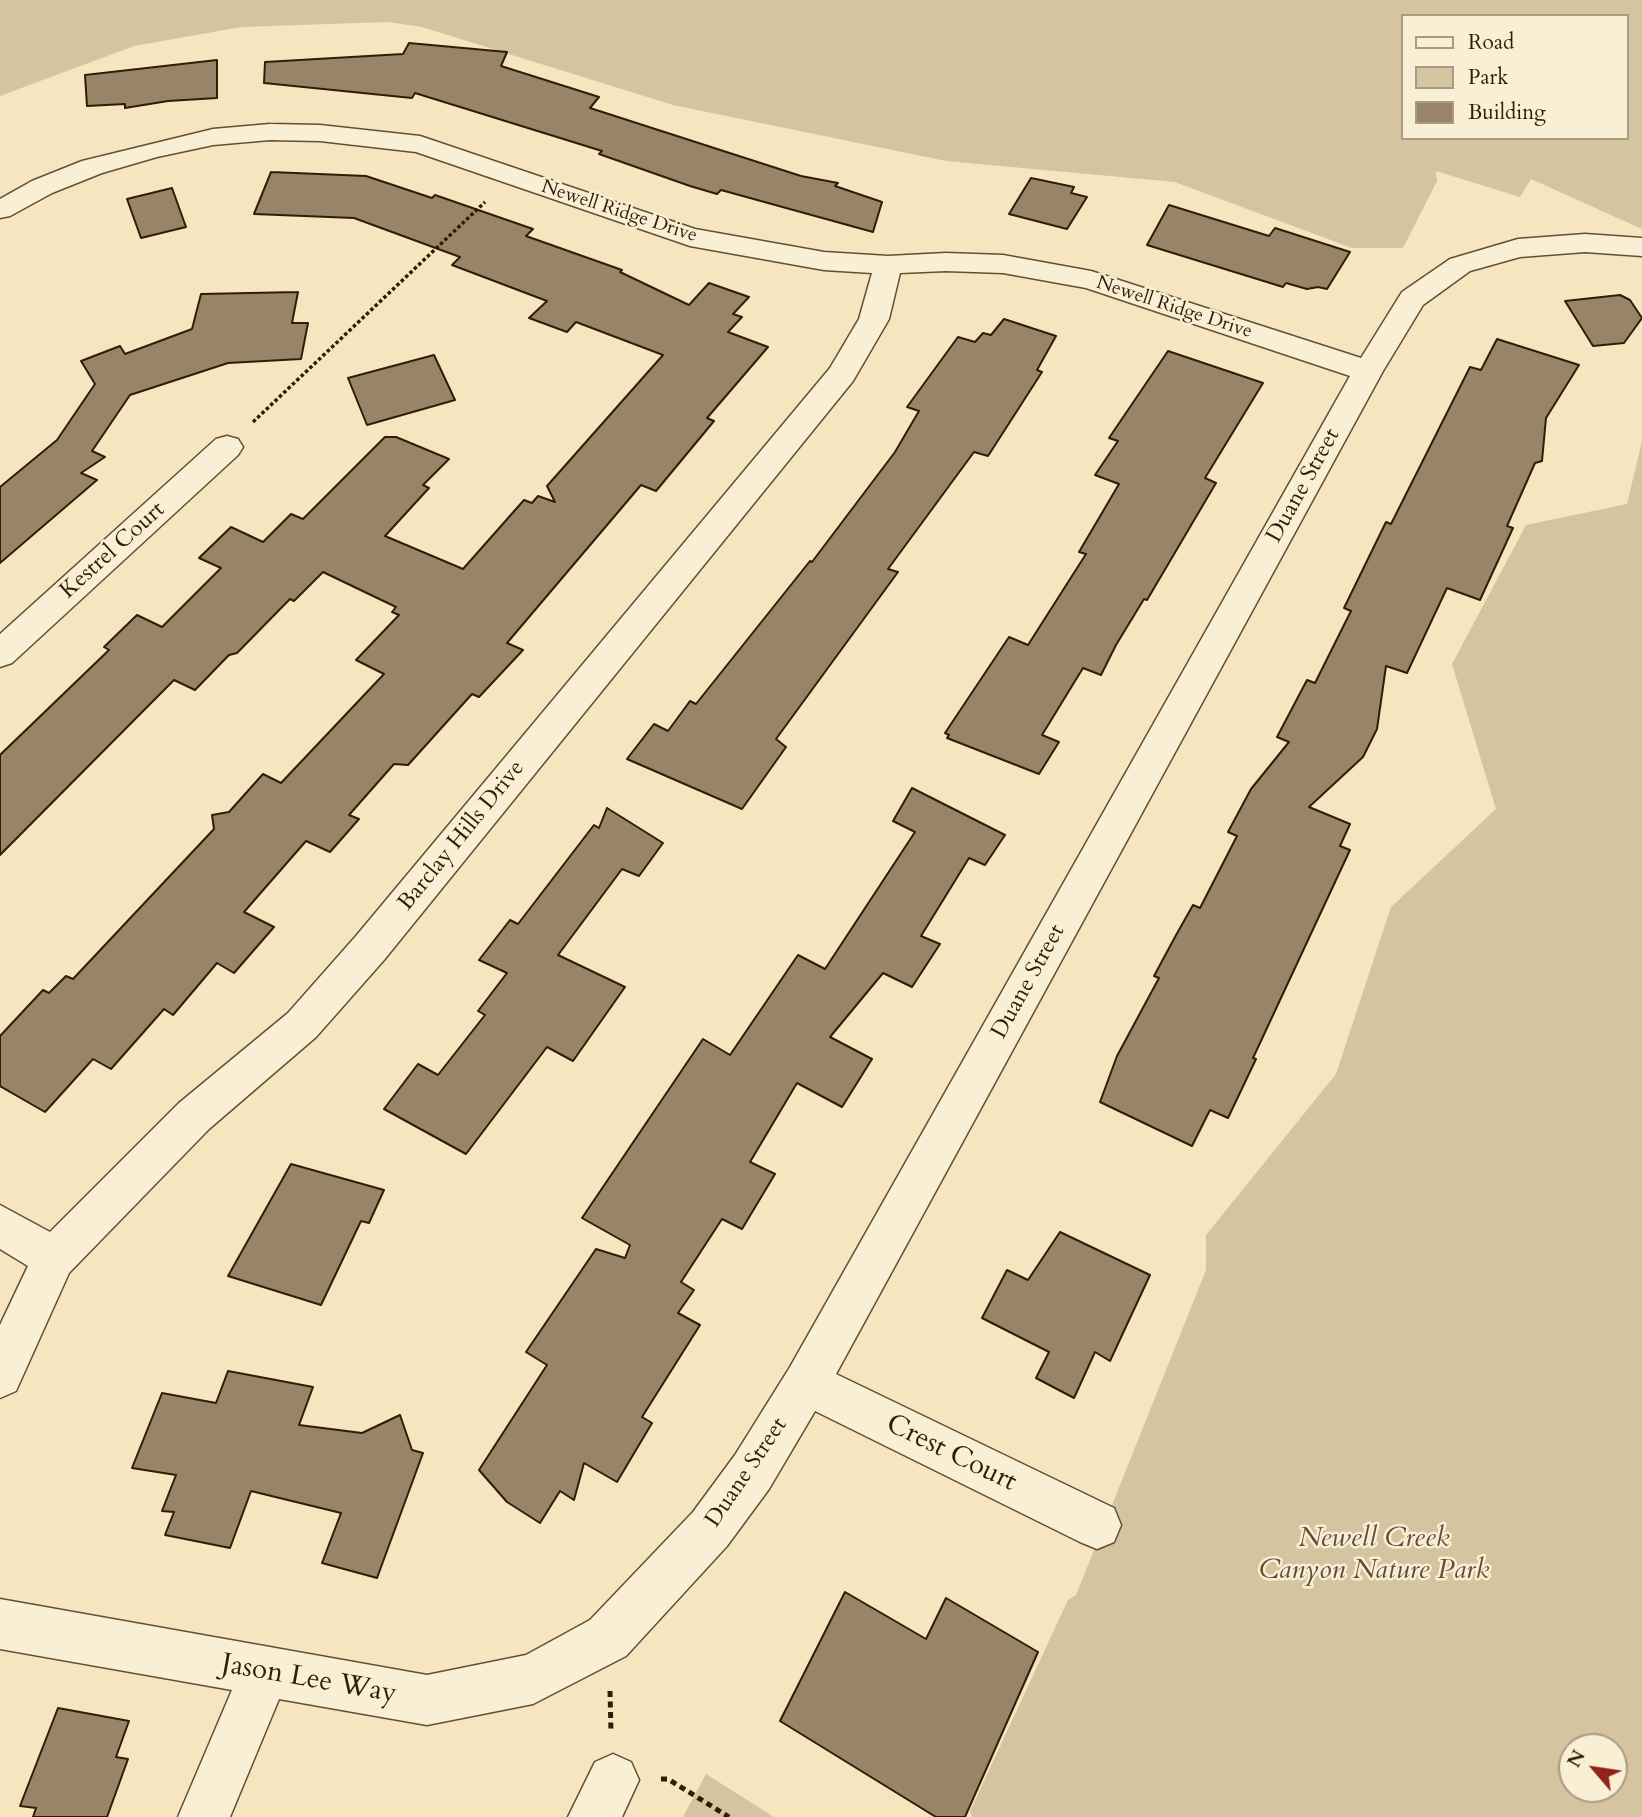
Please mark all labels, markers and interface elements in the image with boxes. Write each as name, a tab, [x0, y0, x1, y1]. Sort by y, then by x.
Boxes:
legend	[1400, 14, 1628, 140]
text: Road	[1468, 28, 1514, 57]
text: Park	[1468, 63, 1508, 92]
text: Building	[1468, 98, 1546, 127]
street label: Newell Ridge Drive	[538, 176, 700, 248]
street label: Newell Ridge Drive	[1093, 272, 1255, 344]
street label: Duane Street	[1261, 424, 1347, 548]
street label: Kestrel Court	[55, 497, 171, 605]
street label: Barclay Hills Drive	[393, 755, 531, 917]
street label: Duane Street	[986, 920, 1072, 1044]
street label: Crest Court	[880, 1408, 1022, 1500]
street label: Duane Street	[700, 1413, 794, 1533]
park label: Newell Creek Canyon Nature Park	[1259, 1523, 1489, 1589]
street label: Jason Lee Way	[219, 1648, 399, 1712]
north arrow	[1558, 1733, 1628, 1803]
text: N	[1561, 1745, 1592, 1772]

